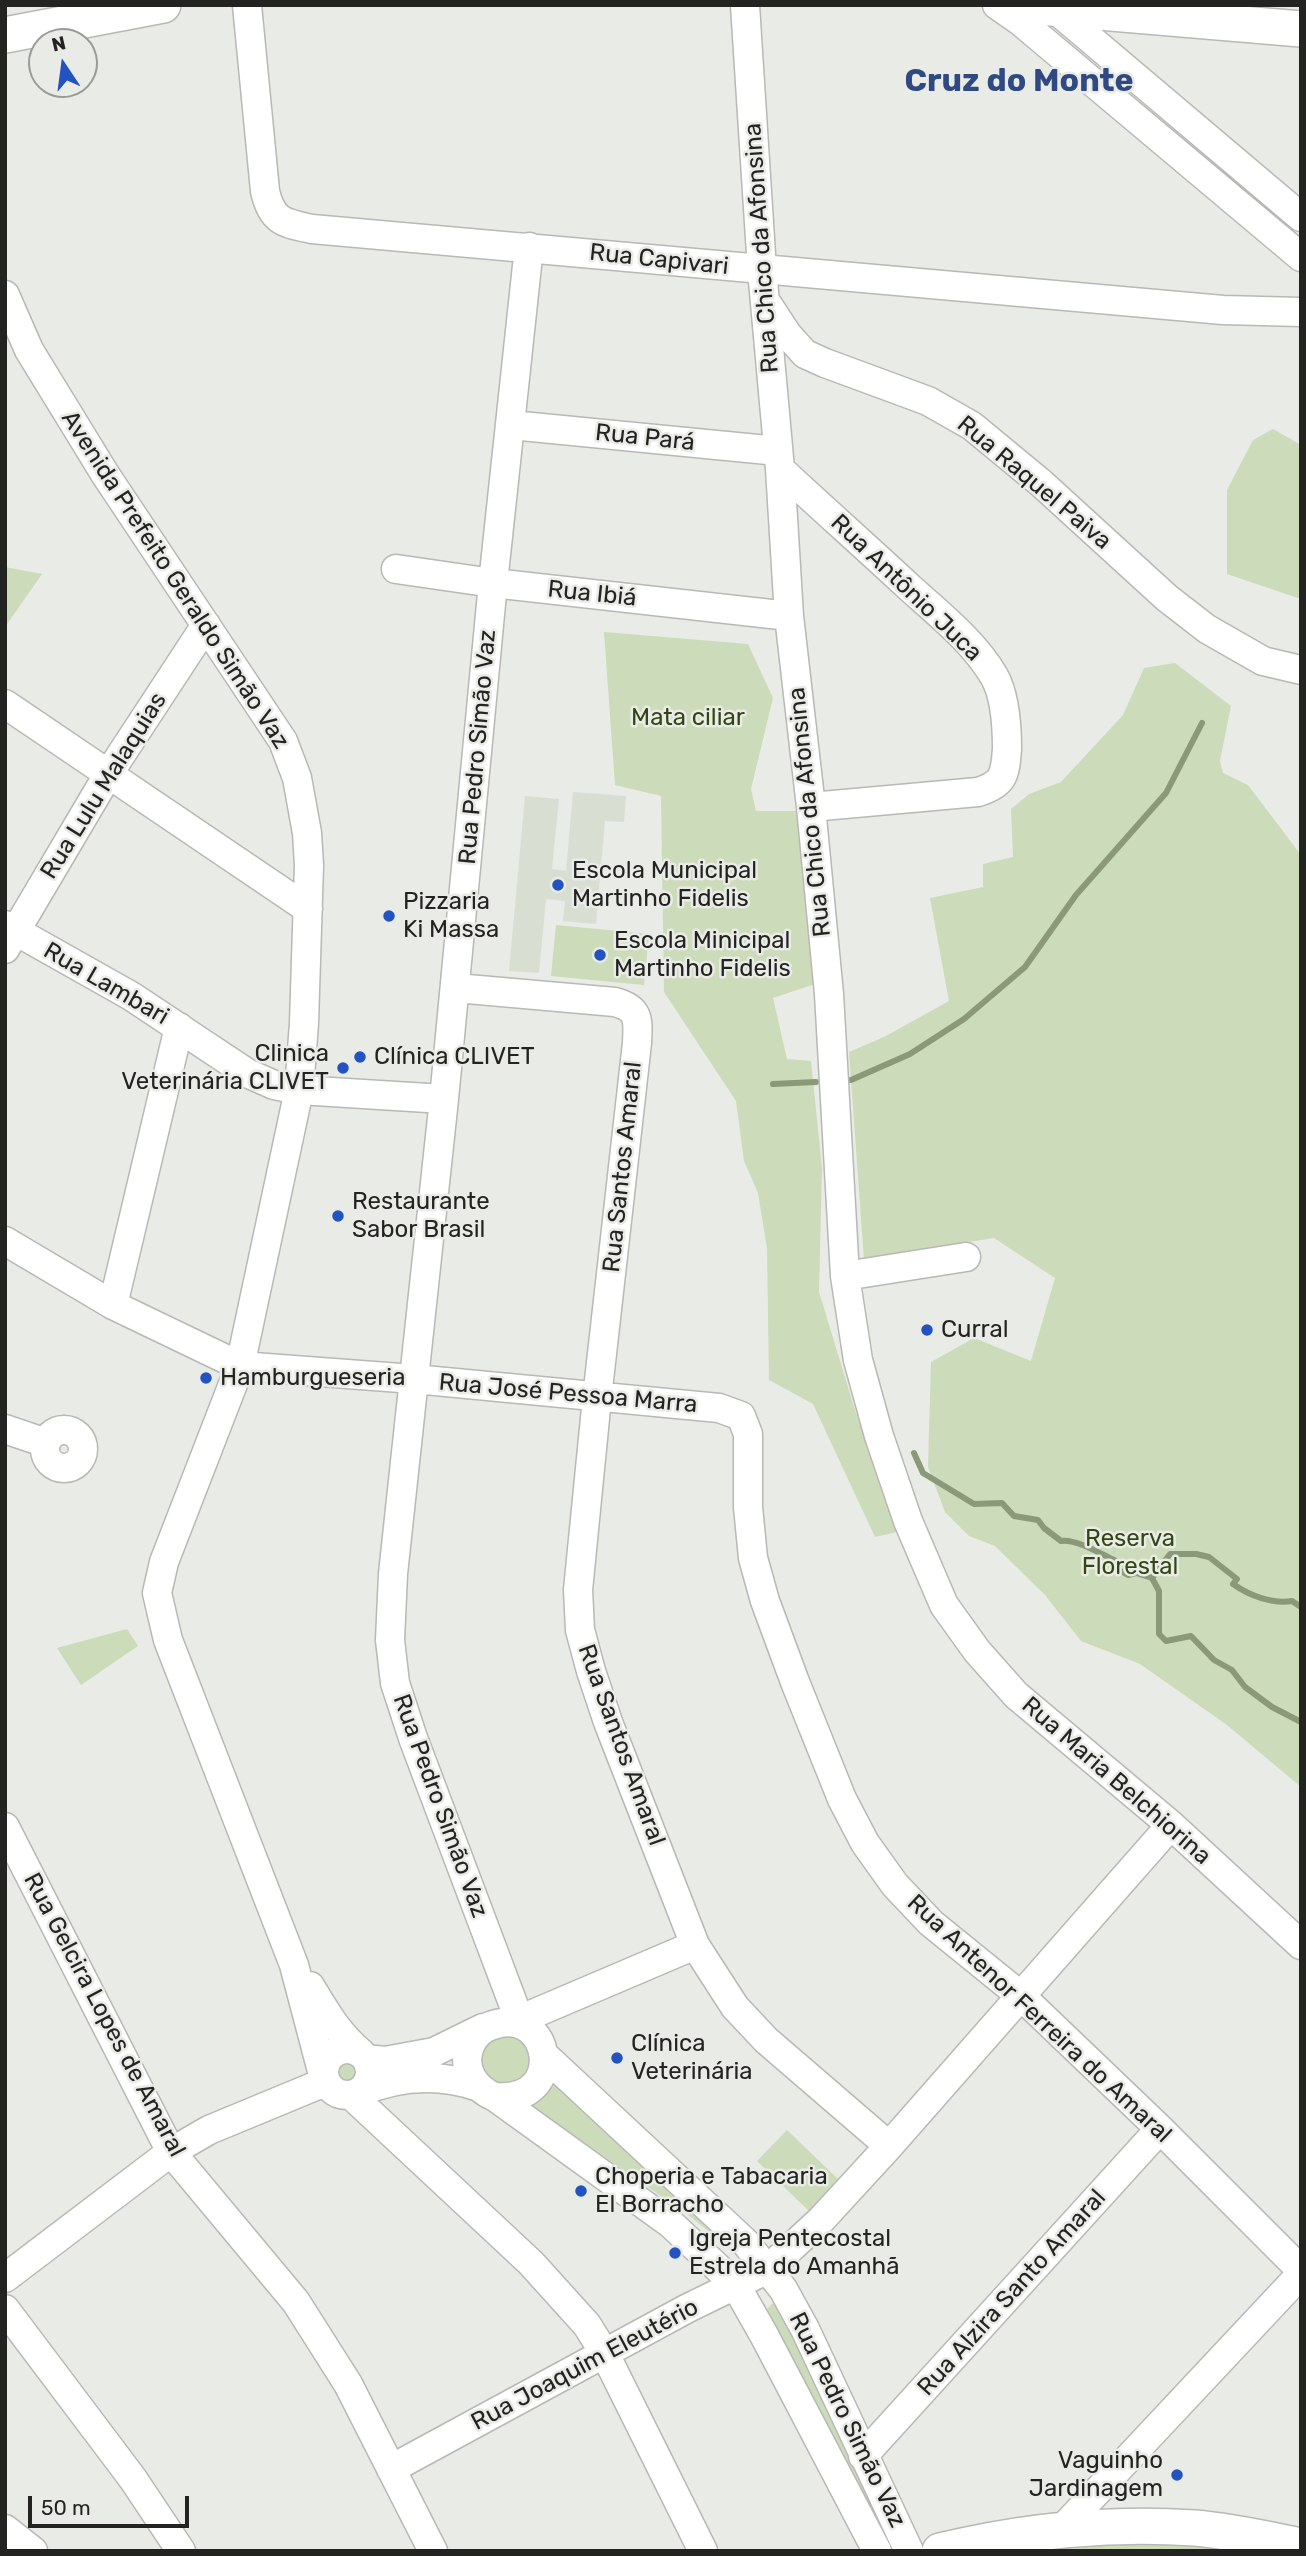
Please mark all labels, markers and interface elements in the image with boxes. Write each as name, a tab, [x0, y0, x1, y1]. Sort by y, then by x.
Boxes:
north arrow	[28, 28, 98, 98]
text: N	[49, 31, 68, 57]
district label: Cruz do Monte	[905, 63, 1133, 101]
street label: Rua Chico da Afonsina	[739, 122, 785, 374]
street label: Rua Capivari	[588, 238, 730, 282]
street label: Avenida Prefeito Geraldo Simão Vaz	[55, 406, 295, 754]
street label: Rua Raquel Paiva	[951, 410, 1117, 556]
street label: Rua Pará	[594, 418, 696, 458]
street label: Rua Antônio Juca	[824, 509, 988, 667]
street label: Rua Ibiá	[546, 575, 638, 613]
street label: Rua Pedro Simão Vaz	[453, 628, 503, 866]
street label: Rua Chico da Afonsina	[783, 686, 837, 938]
street label: Rua Lulu Malaquias	[35, 687, 173, 885]
park label: Mata ciliar	[631, 704, 745, 732]
place label: Escola Municipal Martinho Fidelis	[572, 857, 757, 913]
marker: Escola Municipal Martinho Fidelis	[550, 877, 566, 893]
place label: Pizzaria Ki Massa	[403, 888, 499, 944]
marker: Pizzaria Ki Massa	[381, 908, 397, 924]
place label: Escola Minicipal Martinho Fidelis	[614, 927, 791, 983]
street label: Rua Lambari	[38, 937, 174, 1031]
marker: Escola Minicipal Martinho Fidelis	[592, 947, 608, 963]
place label: Clinica Veterinária CLIVET	[121, 1040, 329, 1096]
place label: Clínica CLIVET	[374, 1043, 535, 1071]
marker: Clínica CLIVET	[352, 1049, 368, 1065]
marker: Clinica Veterinária CLIVET	[335, 1060, 351, 1076]
street label: Rua Santos Amaral	[598, 1060, 648, 1274]
place label: Restaurante Sabor Brasil	[352, 1188, 490, 1244]
marker: Restaurante Sabor Brasil	[330, 1208, 346, 1224]
place label: Curral	[941, 1316, 1009, 1344]
marker: Curral	[919, 1322, 935, 1338]
place label: Hamburgueseria	[220, 1364, 405, 1392]
street label: Rua José Pessoa Marra	[437, 1368, 699, 1420]
marker: Hamburgueseria	[198, 1370, 214, 1386]
park label: Reserva Florestal	[1082, 1525, 1178, 1581]
street label: Rua Santos Amaral	[571, 1641, 671, 1849]
street label: Rua Pedro Simão Vaz	[386, 1690, 494, 1922]
street label: Rua Maria Belchiorina	[1016, 1691, 1216, 1871]
street label: Rua Gelcira Lopes de Amaral	[17, 1868, 191, 2162]
street label: Rua Antenor Ferreira do Amaral	[901, 1889, 1177, 2149]
place label: Clínica Veterinária	[631, 2030, 753, 2086]
marker: Clínica Veterinária	[609, 2050, 625, 2066]
place label: Choperia e Tabacaria El Borracho	[595, 2163, 828, 2219]
marker: Choperia e Tabacaria El Borracho	[573, 2183, 589, 2199]
street label: Rua Alzira Santo Amaral	[912, 2184, 1112, 2402]
place label: Igreja Pentecostal Estrela do Amanhã	[689, 2225, 899, 2281]
marker: Igreja Pentecostal Estrela do Amanhã	[667, 2245, 683, 2261]
street label: Rua Joaquim Eleutério	[467, 2293, 703, 2437]
street label: Rua Pedro Simão Vaz	[782, 2308, 912, 2532]
place label: Vaguinho Jardinagem	[1029, 2447, 1163, 2503]
marker: Vaguinho Jardinagem	[1169, 2467, 1185, 2483]
scale bar	[32, 2482, 192, 2526]
text: 50 m	[41, 2495, 91, 2520]

